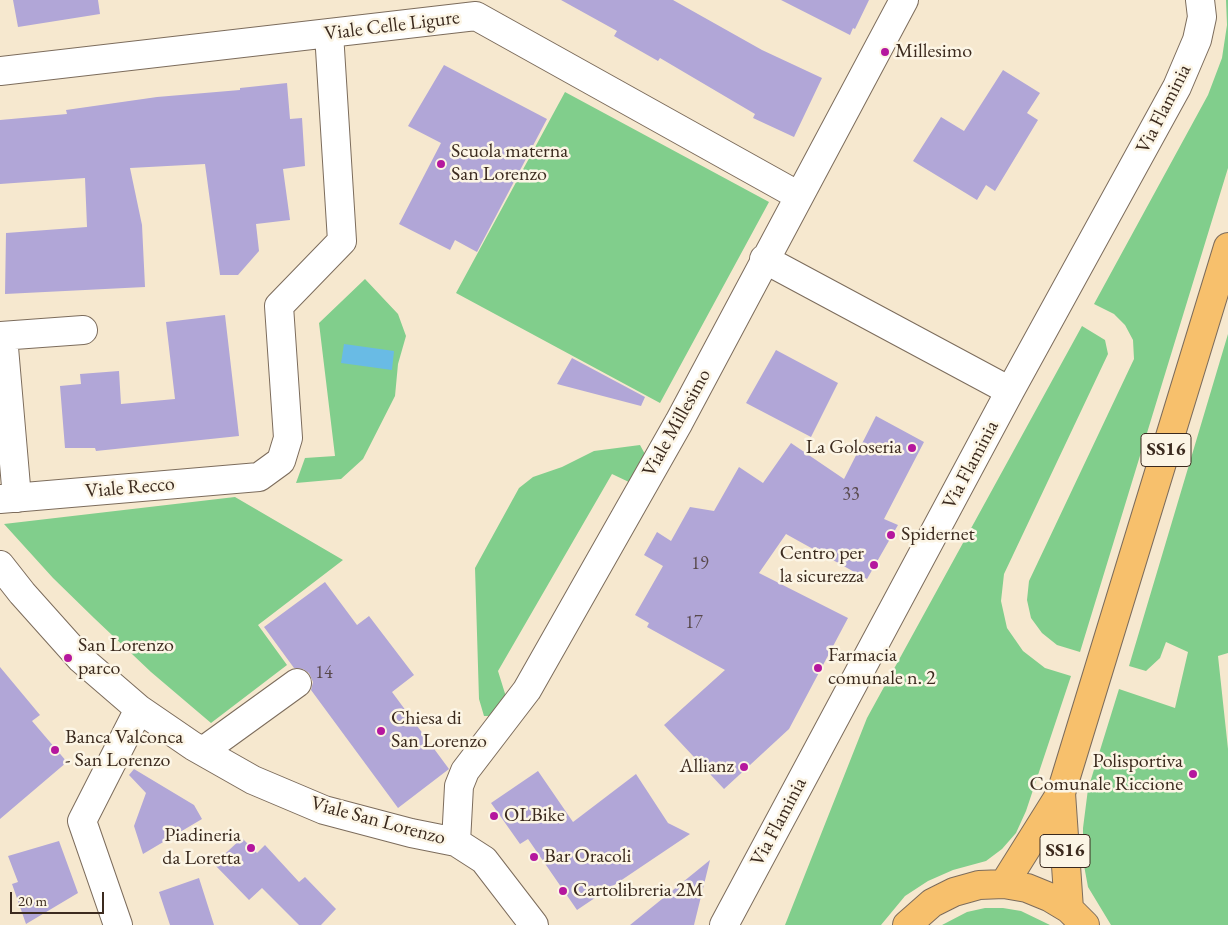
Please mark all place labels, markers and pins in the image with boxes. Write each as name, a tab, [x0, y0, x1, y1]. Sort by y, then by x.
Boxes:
place label: Millesimo	[895, 40, 972, 64]
marker: Millesimo	[879, 46, 891, 58]
place label: Scuola materna San Lorenzo	[451, 140, 568, 187]
marker: Scuola materna San Lorenzo	[435, 158, 447, 170]
place label: La Goloseria	[806, 436, 902, 460]
marker: La Goloseria	[906, 442, 918, 454]
place label: Spidernet	[901, 523, 975, 547]
marker: Spidernet	[885, 529, 897, 541]
place label: Centro per la sicurezza	[780, 542, 864, 589]
marker: Centro per la sicurezza	[868, 559, 880, 571]
place label: San Lorenzo parco	[78, 634, 174, 681]
place label: Farmacia comunale n. 2	[828, 644, 936, 691]
marker: San Lorenzo parco	[62, 652, 74, 664]
marker: Farmacia comunale n. 2	[812, 662, 824, 674]
place label: Chiesa di San Lorenzo	[391, 707, 487, 754]
marker: Chiesa di San Lorenzo	[375, 725, 387, 737]
place label: Banca Valconca - San Lorenzo	[65, 726, 183, 773]
marker: Banca Valconca - San Lorenzo	[49, 744, 61, 756]
place label: Polisportiva Comunale Riccione	[1029, 750, 1183, 797]
place label: Allianz	[680, 755, 734, 779]
marker: Allianz	[738, 761, 750, 773]
marker: Polisportiva Comunale Riccione	[1187, 768, 1199, 780]
place label: OLBike	[504, 804, 565, 828]
marker: OLBike	[488, 810, 500, 822]
place label: Piadineria da Loretta	[162, 824, 241, 871]
marker: Piadineria da Loretta	[245, 842, 257, 854]
place label: Bar Oracoli	[544, 845, 631, 869]
marker: Bar Oracoli	[528, 851, 540, 863]
place label: Cartolibreria 2M	[573, 879, 703, 903]
marker: Cartolibreria 2M	[557, 885, 569, 897]

